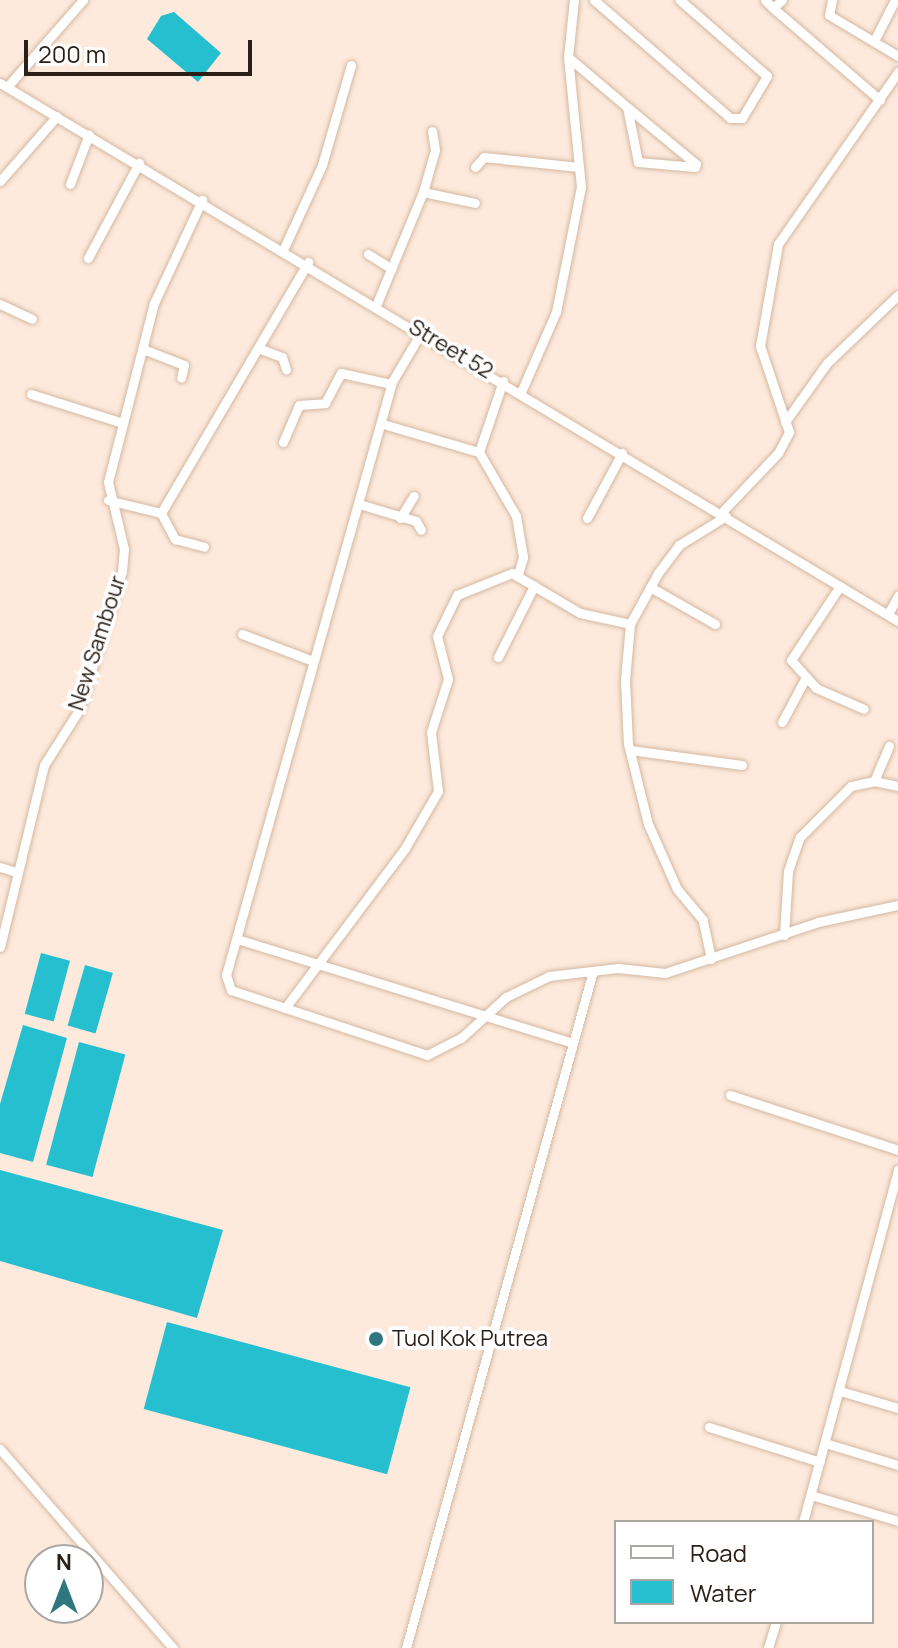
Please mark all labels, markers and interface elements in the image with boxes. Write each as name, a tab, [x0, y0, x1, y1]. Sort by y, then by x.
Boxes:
scale bar	[28, 24, 256, 74]
text: 200 m	[38, 37, 106, 70]
street label: Street 52	[404, 314, 498, 384]
street label: New Sambour	[63, 572, 131, 714]
place label: Tuol Kok Putrea	[392, 1326, 548, 1352]
marker: Tuol Kok Putrea	[367, 1330, 385, 1348]
legend	[614, 1520, 874, 1624]
text: Road	[690, 1536, 747, 1569]
north arrow	[24, 1544, 104, 1624]
text: N	[56, 1547, 72, 1577]
text: Water	[690, 1576, 757, 1609]

